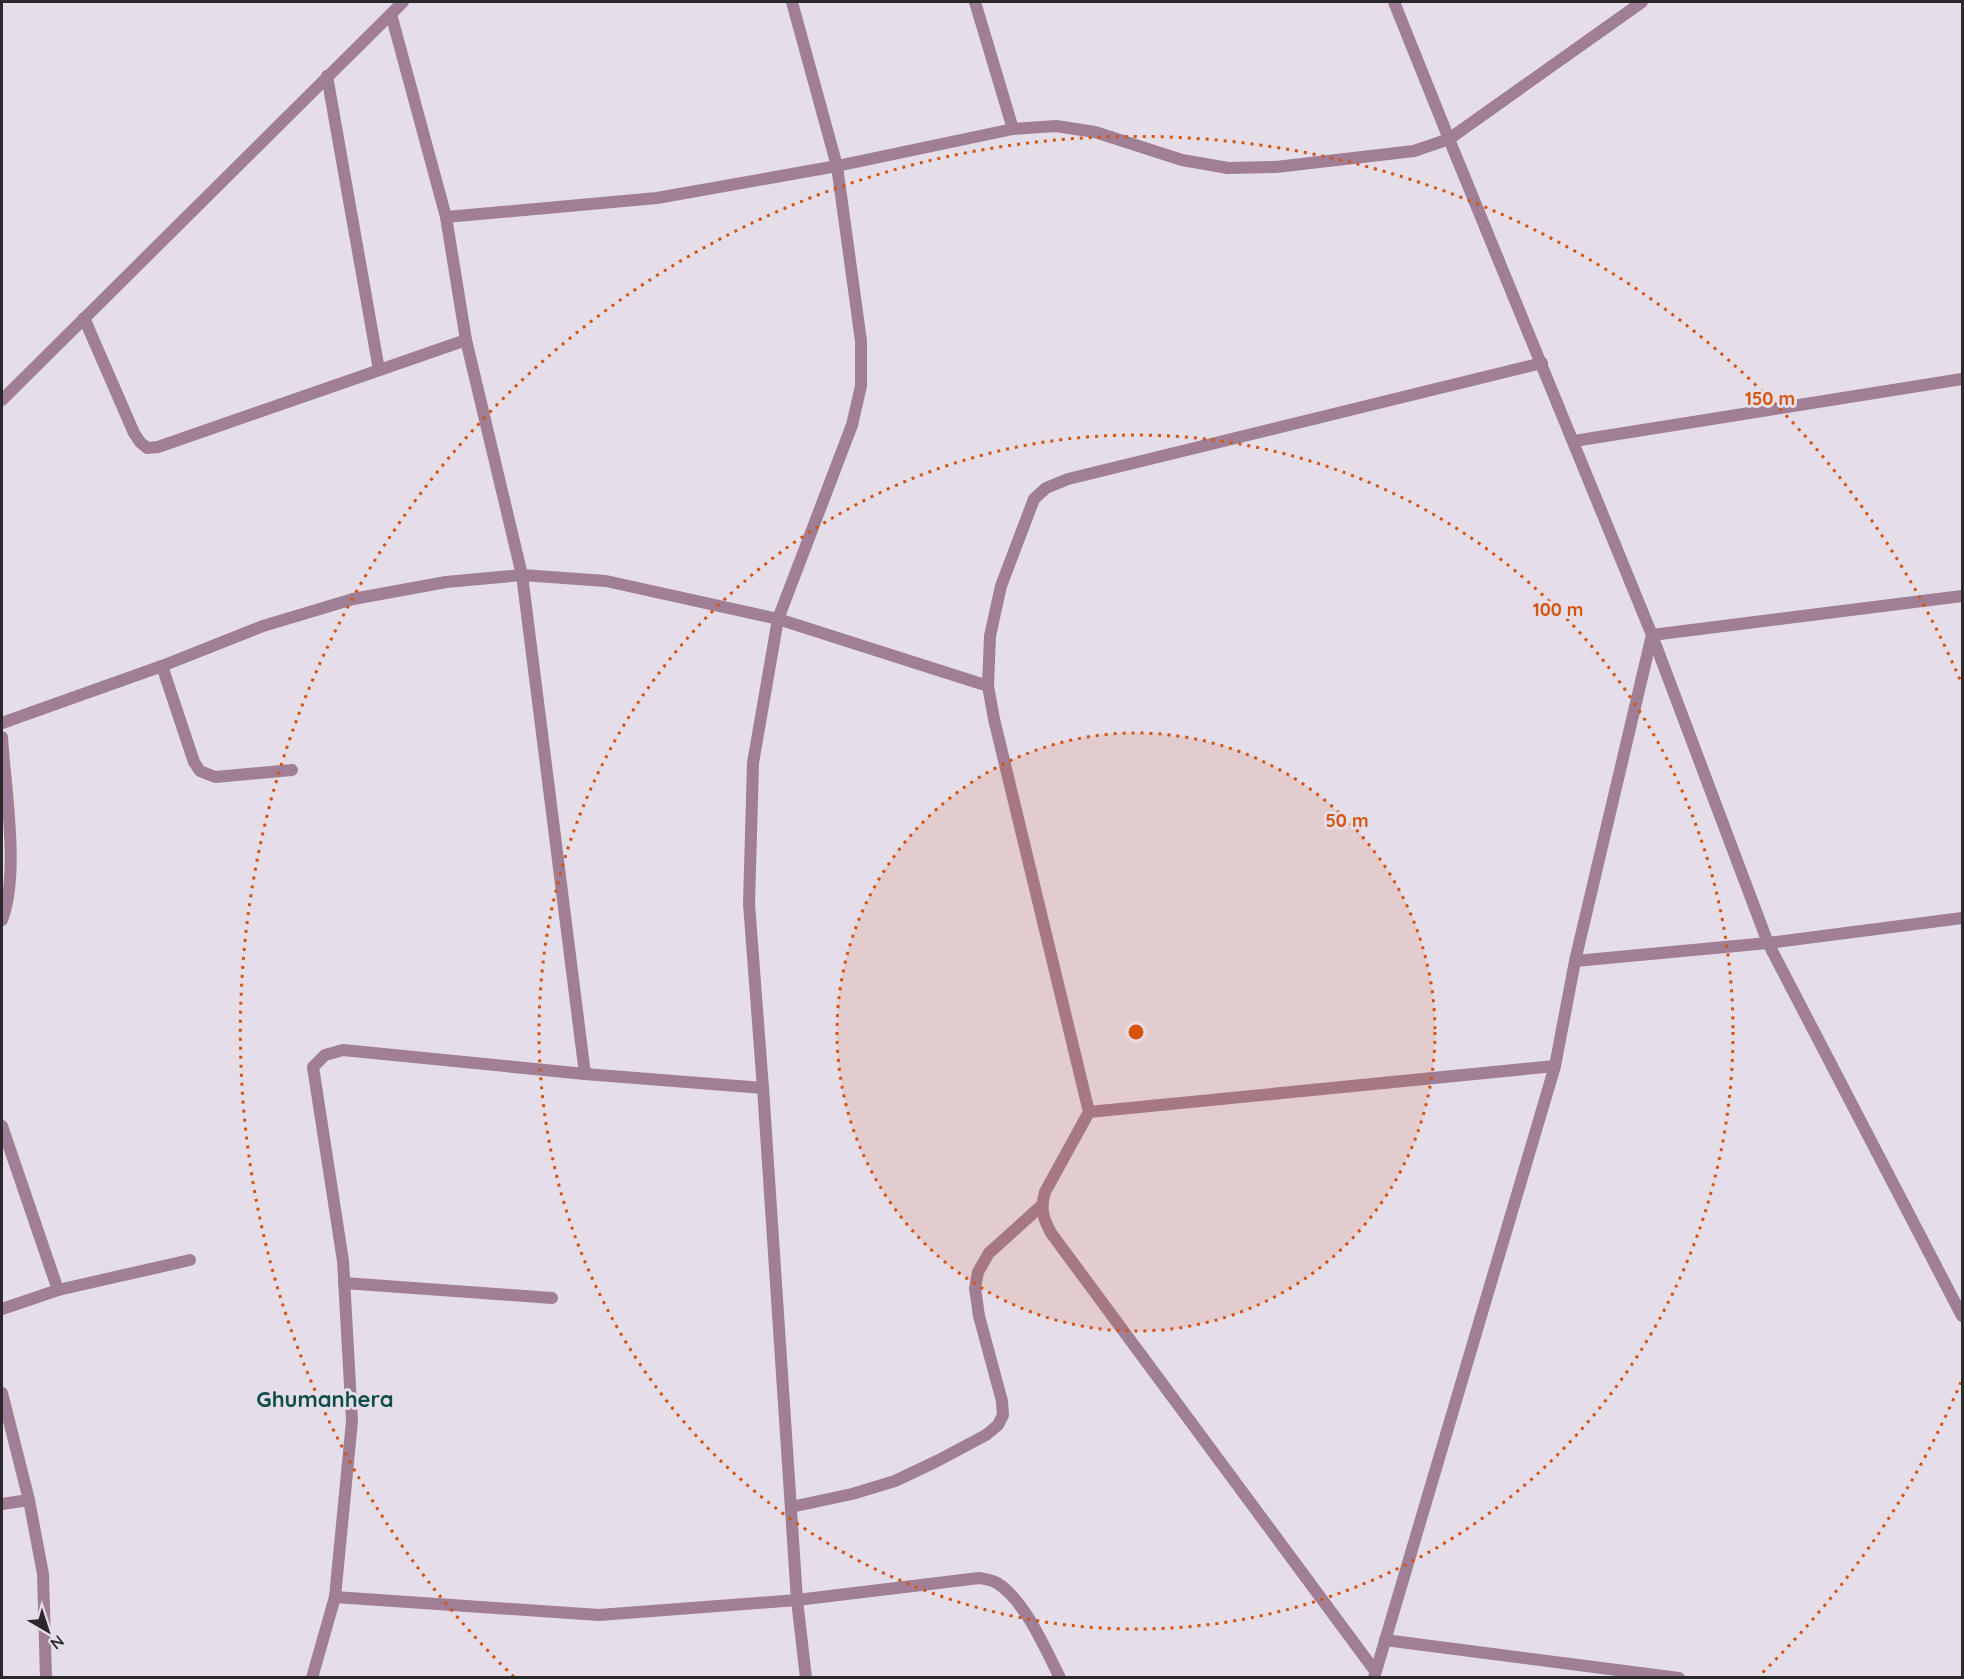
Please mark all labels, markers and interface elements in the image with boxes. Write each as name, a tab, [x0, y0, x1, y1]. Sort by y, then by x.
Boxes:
text: 150 m	[1745, 387, 1795, 410]
text: 100 m	[1533, 598, 1583, 621]
text: 50 m	[1325, 809, 1369, 832]
centre of rings	[1126, 1022, 1146, 1042]
district label: Ghumanhera	[256, 1385, 394, 1413]
north arrow	[18, 1601, 78, 1661]
text: N	[47, 1631, 68, 1654]

